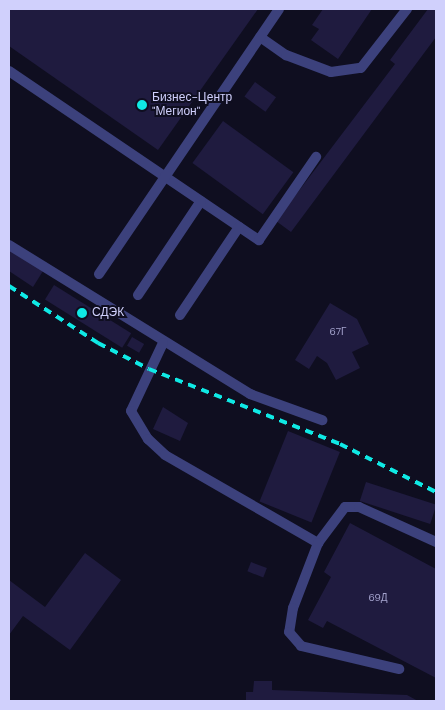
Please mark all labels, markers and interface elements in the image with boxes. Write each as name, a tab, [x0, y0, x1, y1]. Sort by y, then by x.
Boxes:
place label: Бизнес-Центр "Мегион"	[152, 91, 232, 119]
marker: Бизнес-Центр "Мегион"	[136, 99, 148, 111]
place label: СДЭК	[92, 306, 124, 320]
marker: СДЭК	[76, 307, 88, 319]
house number: 67Г	[330, 326, 346, 338]
house number: 69Д	[368, 592, 388, 604]

